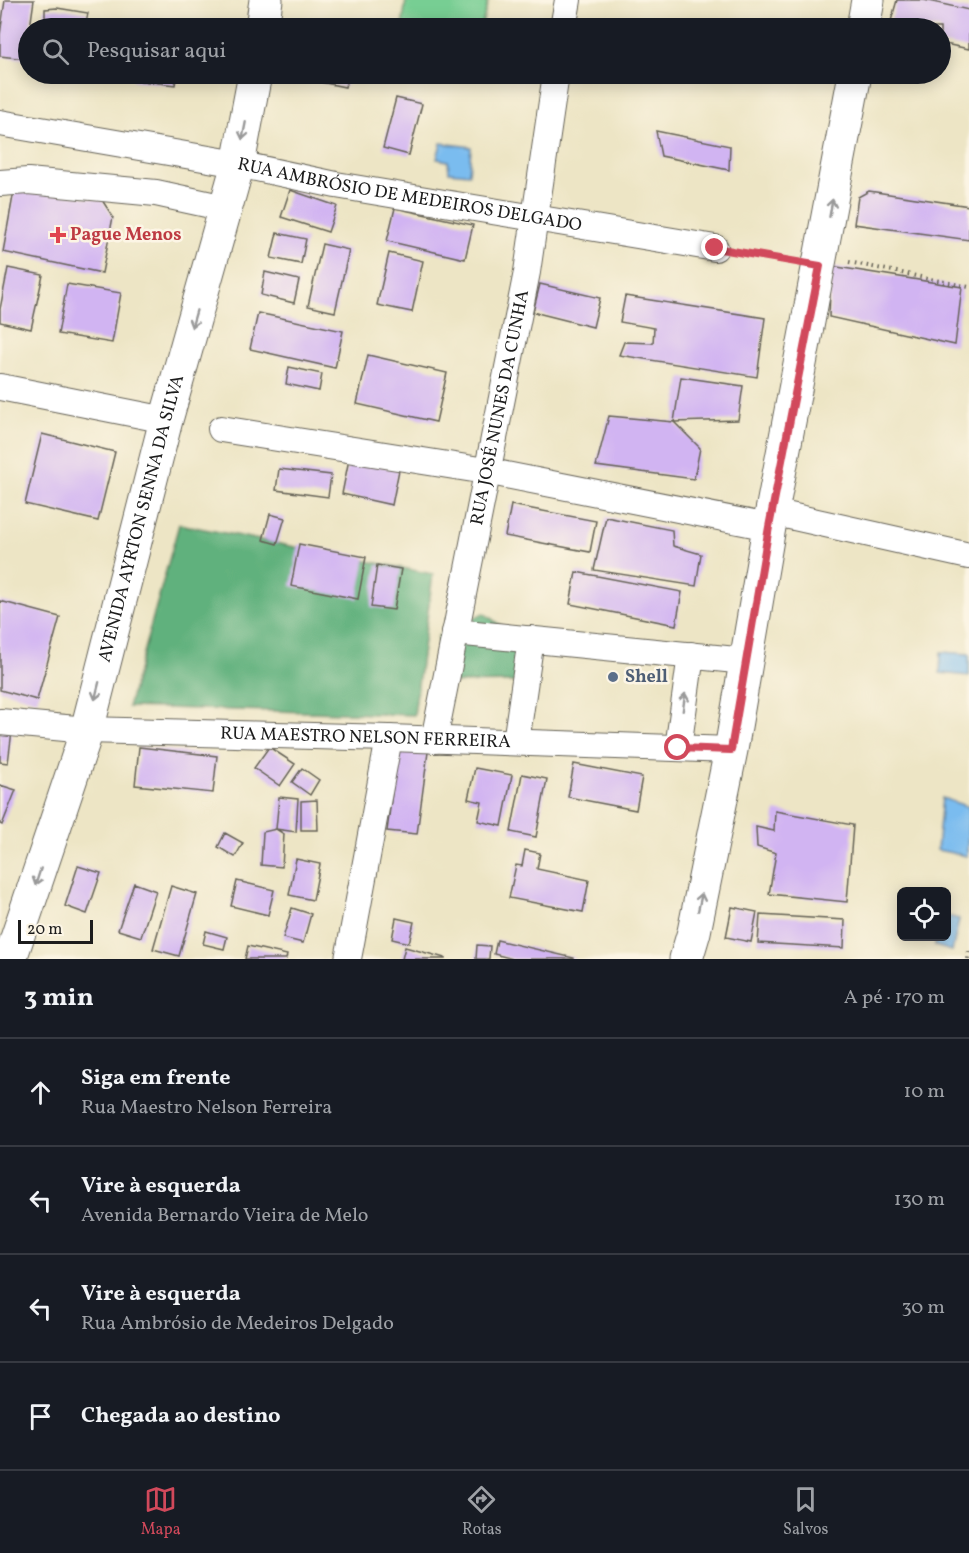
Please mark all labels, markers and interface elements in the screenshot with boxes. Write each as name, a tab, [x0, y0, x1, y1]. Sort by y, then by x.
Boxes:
search box	[18, 18, 951, 84]
icon: search	[39, 35, 72, 68]
text: Pesquisar aqui	[87, 36, 226, 67]
one-way arrow	[238, 121, 249, 140]
street label: RUA AMBRÓSIO DE MEDEIROS DELGADO	[235, 152, 584, 238]
one-way arrow	[825, 199, 836, 218]
place label: Pague Menos	[70, 223, 181, 248]
marker: Pague Menos	[51, 228, 65, 242]
route end	[701, 234, 727, 260]
street label: RUA JOSÉ NUNES DA CUNHA	[464, 287, 536, 527]
one-way arrow	[188, 309, 200, 328]
street label: AVENIDA AYRTON SENNA DA SILVA	[92, 372, 191, 665]
place label: Shell	[625, 665, 668, 690]
marker: Shell	[606, 670, 620, 684]
one-way arrow	[90, 681, 102, 700]
one-way arrow	[679, 692, 690, 712]
street label: RUA MAESTRO NELSON FERREIRA	[220, 721, 512, 755]
route start	[664, 734, 690, 760]
one-way arrow	[32, 867, 43, 886]
map controls	[897, 887, 951, 941]
button: locate	[897, 887, 951, 941]
one-way arrow	[695, 893, 706, 912]
scale bar	[18, 917, 93, 944]
text: 20 m	[27, 919, 62, 941]
text: 3 min	[24, 980, 94, 1016]
text: A pé · 170 m	[844, 984, 945, 1012]
text: Siga em frente	[81, 1063, 231, 1094]
icon: ahead	[24, 1076, 57, 1109]
text: 10 m	[904, 1078, 945, 1106]
text: Rua Maestro Nelson Ferreira	[81, 1094, 332, 1122]
text: Vire à esquerda	[81, 1171, 241, 1202]
icon: left	[24, 1184, 57, 1217]
text: 130 m	[894, 1186, 945, 1214]
text: Avenida Bernardo Vieira de Melo	[81, 1202, 369, 1230]
text: Vire à esquerda	[81, 1279, 241, 1310]
icon: left	[24, 1292, 57, 1325]
text: 30 m	[901, 1294, 945, 1322]
text: Rua Ambrósio de Medeiros Delgado	[81, 1310, 394, 1338]
icon: arrive	[24, 1400, 57, 1433]
text: Chegada ao destino	[81, 1401, 281, 1432]
tab: Mapa	[141, 1483, 181, 1541]
tab: Rotas	[462, 1483, 502, 1541]
tab: Salvos	[783, 1483, 828, 1541]

